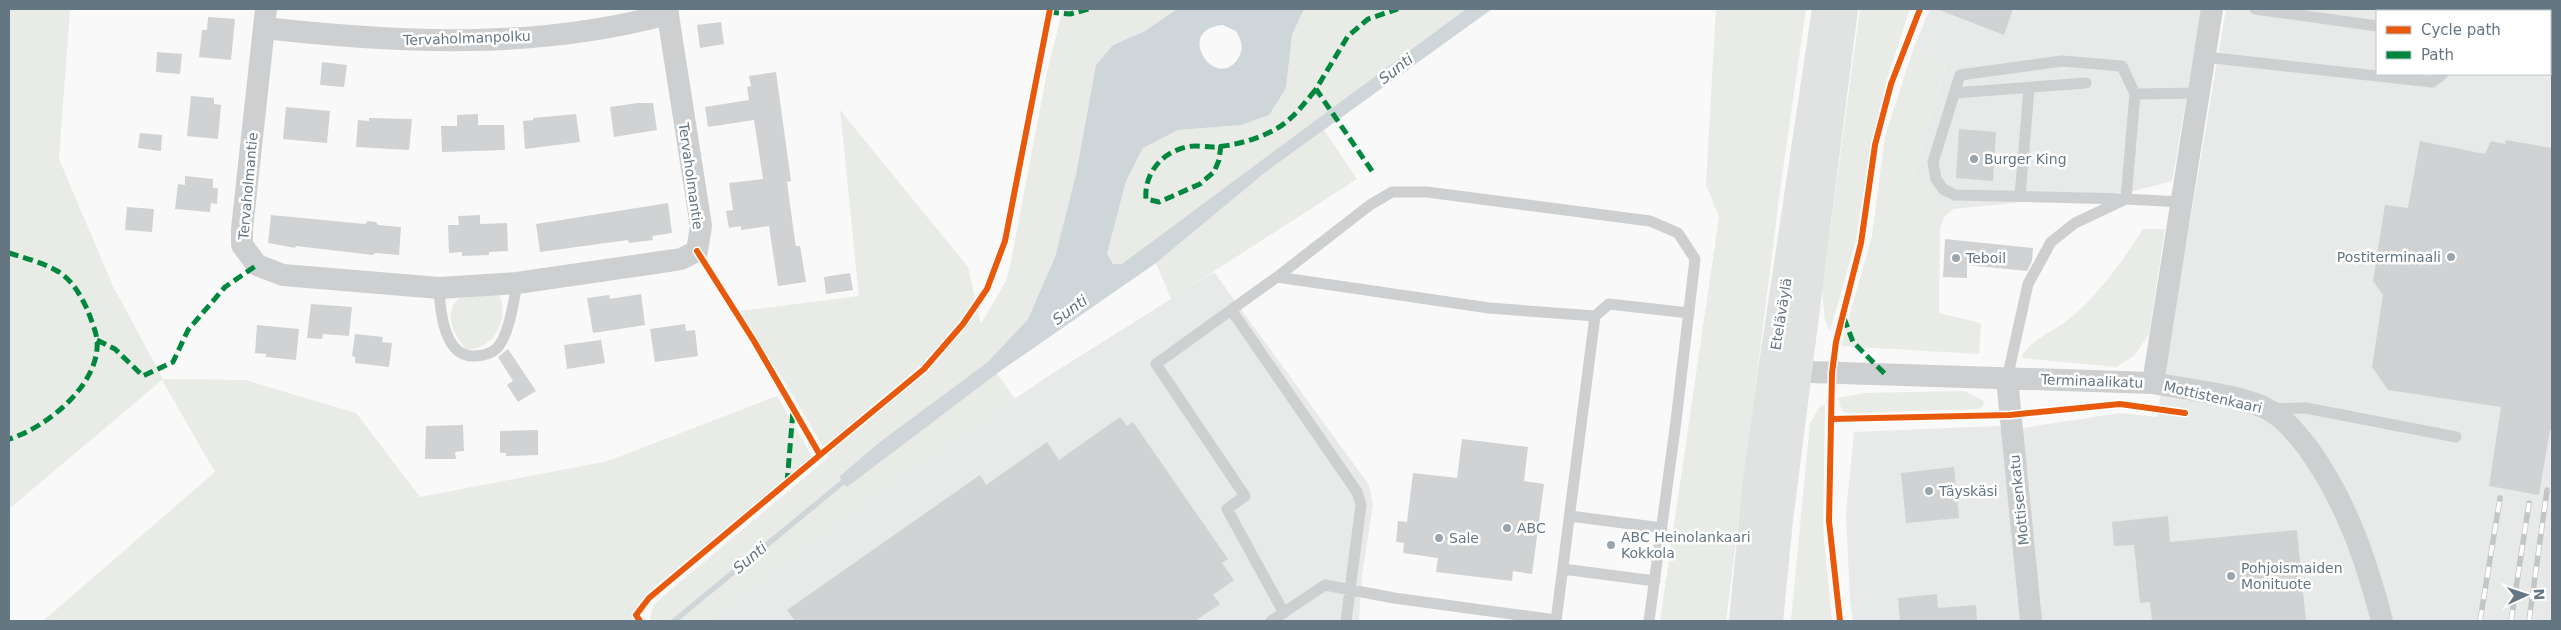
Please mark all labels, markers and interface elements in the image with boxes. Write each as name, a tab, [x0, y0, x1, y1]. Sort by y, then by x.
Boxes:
legend	[2376, 10, 2551, 75]
text: Cycle path	[2421, 21, 2501, 39]
street label: Tervaholmanpolku	[402, 28, 531, 48]
text: Path	[2421, 46, 2454, 64]
water label: Sunti	[1375, 50, 1417, 88]
street label: Tervaholmantie	[675, 121, 706, 231]
street label: Tervaholmantie	[235, 132, 261, 241]
place label: Burger King	[1984, 151, 2067, 167]
marker: Burger King	[1968, 153, 1980, 165]
place label: Postiterminaali	[2337, 249, 2441, 265]
place label: Teboil	[1965, 250, 2006, 266]
marker: Postiterminaali	[2445, 251, 2457, 263]
marker: Teboil	[1950, 252, 1962, 264]
street label: Eteläväylä	[1767, 277, 1795, 351]
water label: Sunti	[1049, 291, 1092, 329]
street label: Terminaalikatu	[2040, 371, 2143, 391]
street label: Mottistenkaari	[2162, 378, 2264, 416]
street label: Mottisenkatu	[2006, 454, 2032, 546]
place label: Täyskäsi	[1938, 483, 1998, 499]
marker: Täyskäsi	[1923, 485, 1935, 497]
place label: ABC	[1517, 520, 1546, 536]
marker: ABC	[1501, 522, 1513, 534]
place label: ABC Heinolankaari Kokkola	[1621, 529, 1751, 561]
place label: Sale	[1449, 530, 1479, 546]
marker: Sale	[1433, 532, 1445, 544]
water label: Sunti	[729, 538, 771, 577]
marker: ABC Heinolankaari Kokkola	[1605, 539, 1617, 551]
place label: Pohjoismaiden Monituote	[2241, 560, 2343, 592]
marker: Pohjoismaiden Monituote	[2225, 570, 2237, 582]
north arrow	[2501, 570, 2551, 620]
text: N	[2531, 588, 2547, 601]

